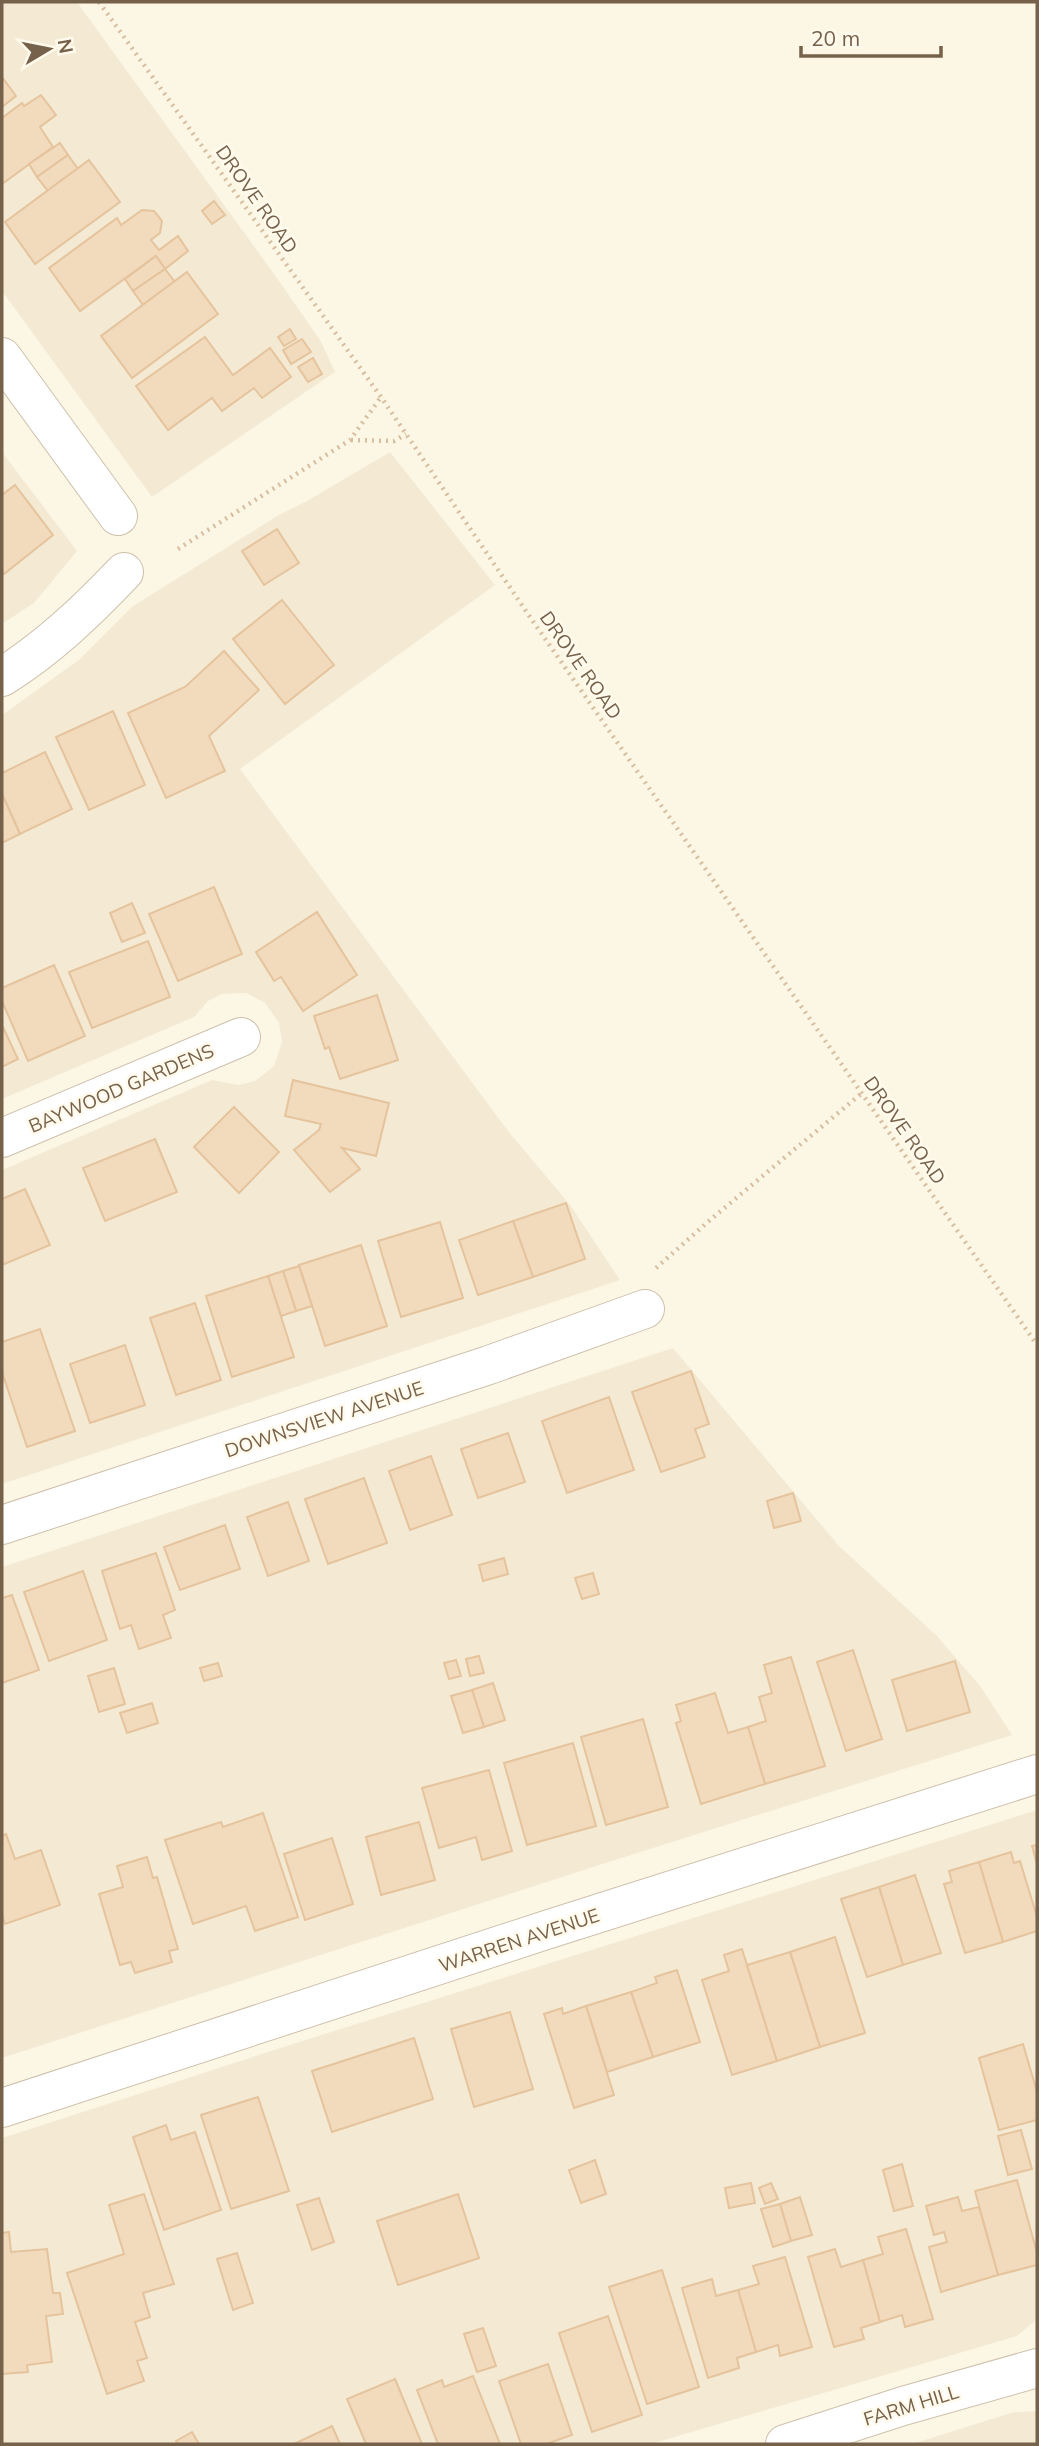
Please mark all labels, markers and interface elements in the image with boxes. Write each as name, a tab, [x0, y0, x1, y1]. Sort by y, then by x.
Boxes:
north arrow	[14, 14, 84, 84]
scale bar	[801, 14, 941, 58]
text: 20 m	[811, 25, 860, 51]
text: N	[53, 37, 79, 55]
street label: DROVE ROAD	[211, 140, 303, 258]
street label: DROVE ROAD	[535, 606, 627, 724]
street label: BAYWOOD GARDENS	[25, 1038, 217, 1138]
street label: DROVE ROAD	[859, 1071, 951, 1189]
street label: DOWNSVIEW AVENUE	[222, 1376, 426, 1462]
street label: WARREN AVENUE	[436, 1903, 602, 1977]
street label: FARM HILL	[861, 2379, 962, 2431]

